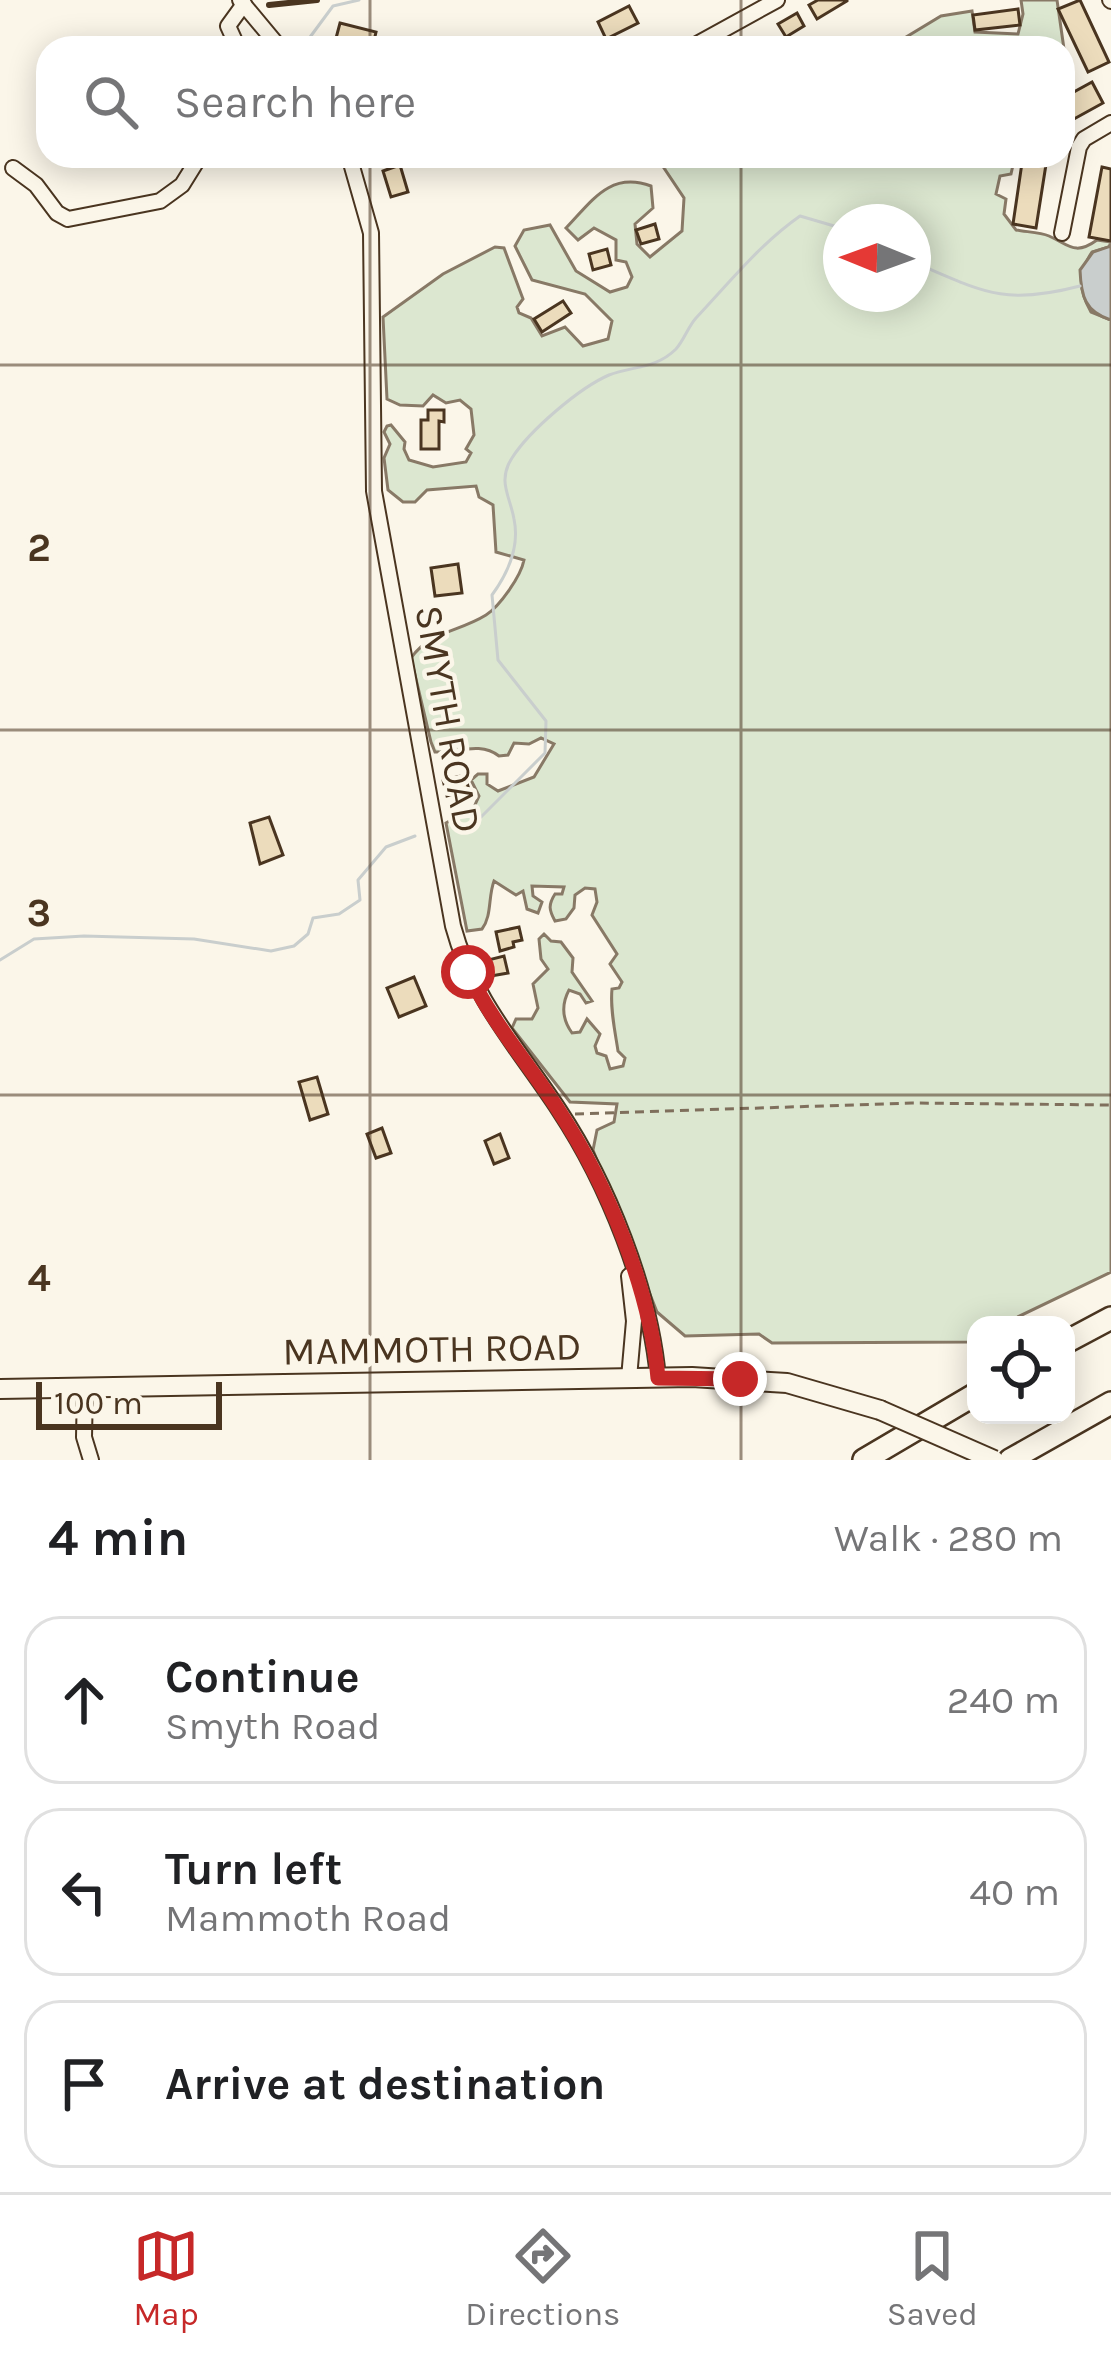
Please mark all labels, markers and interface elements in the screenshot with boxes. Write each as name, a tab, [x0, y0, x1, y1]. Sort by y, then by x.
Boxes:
search box	[36, 36, 1075, 168]
icon: search	[78, 69, 144, 135]
text: Search here	[174, 76, 416, 128]
north arrow	[823, 204, 931, 312]
text: 2	[27, 525, 51, 571]
street label: SMYTH ROAD	[405, 602, 491, 836]
text: 3	[27, 890, 51, 936]
route start	[441, 945, 495, 999]
text: 4	[27, 1255, 51, 1301]
map controls	[967, 1316, 1075, 1424]
button: locate	[967, 1316, 1075, 1424]
street label: MAMMOTH ROAD	[282, 1323, 582, 1375]
route end	[713, 1352, 767, 1406]
scale bar	[36, 1376, 222, 1429]
text: 100 m	[54, 1384, 143, 1422]
text: 4 min	[48, 1508, 188, 1568]
text: Walk · 280 m	[834, 1515, 1063, 1561]
text: Continue	[165, 1651, 360, 1703]
icon: ahead	[51, 1667, 117, 1733]
text: 240 m	[947, 1677, 1060, 1723]
text: Smyth Road	[165, 1703, 380, 1749]
text: Turn left	[165, 1843, 342, 1895]
icon: left	[51, 1859, 117, 1925]
text: 40 m	[969, 1869, 1060, 1915]
text: Mammoth Road	[165, 1895, 451, 1941]
icon: arrive	[51, 2051, 117, 2117]
text: Arrive at destination	[165, 2058, 605, 2110]
tab: Map	[133, 2223, 199, 2333]
tab: Directions	[465, 2223, 620, 2333]
tab: Saved	[887, 2223, 978, 2333]

